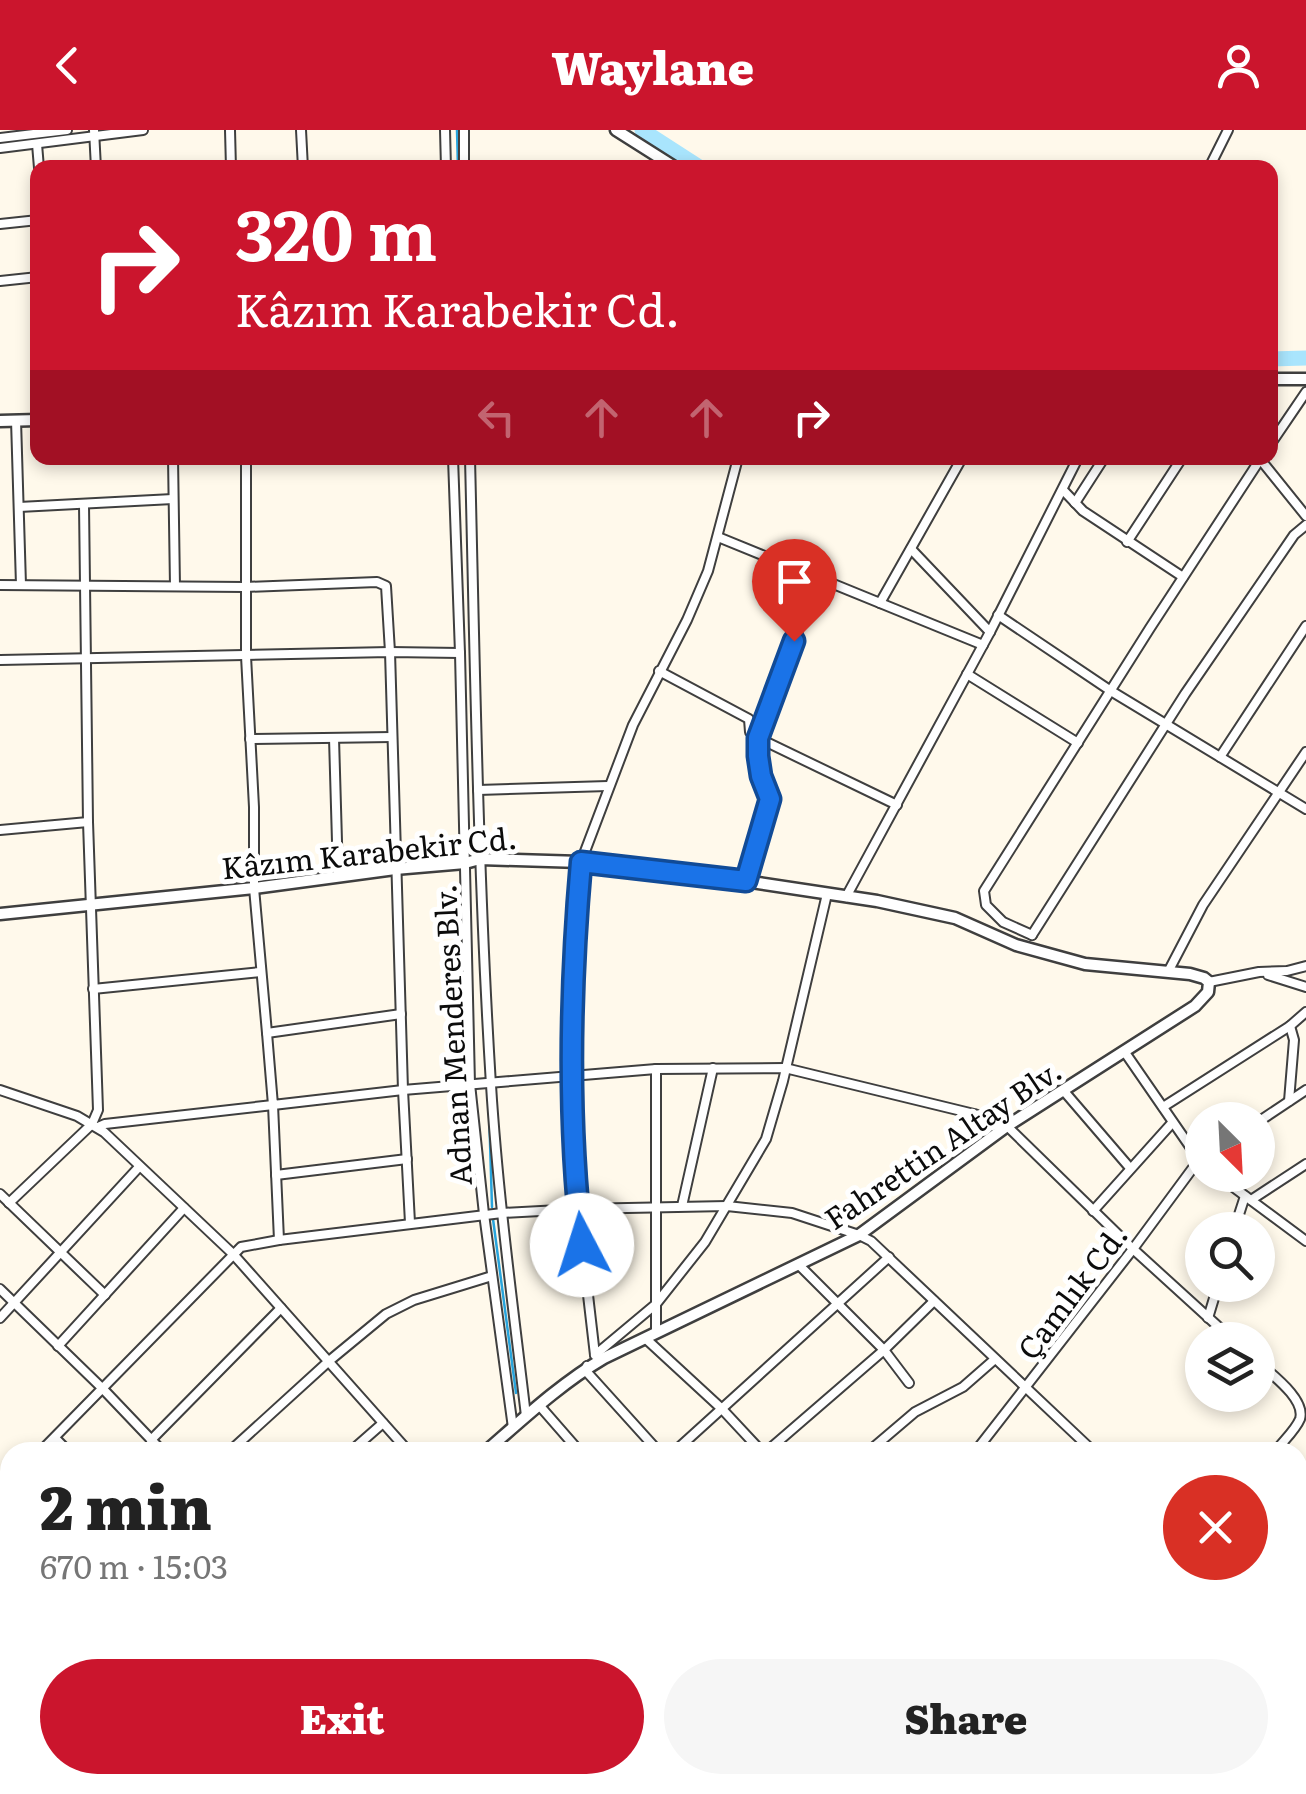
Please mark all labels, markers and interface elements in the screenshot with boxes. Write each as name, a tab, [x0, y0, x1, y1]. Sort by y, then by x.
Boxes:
text: Waylane	[552, 32, 754, 99]
icon: back	[40, 38, 95, 93]
icon: person	[1211, 38, 1266, 93]
text: 320 m	[235, 179, 437, 283]
icon: right	[70, 200, 200, 330]
text: Kâzım Karabekir Cd.	[235, 274, 680, 341]
icon: left	[469, 390, 524, 445]
icon: ahead	[574, 390, 629, 445]
icon: ahead	[679, 390, 734, 445]
icon: right	[784, 390, 839, 445]
pin	[752, 539, 837, 642]
icon: arrive	[767, 554, 822, 609]
street label: Kâzım Karabekir Cd.	[219, 814, 519, 888]
street label: Adnan Menderes Blv.	[421, 883, 481, 1187]
street label: Fahrettin Altay Blv.	[815, 1047, 1069, 1239]
north arrow	[1185, 1102, 1275, 1192]
map controls	[1185, 1102, 1275, 1412]
position arrow	[530, 1193, 634, 1297]
button: search	[1185, 1212, 1275, 1302]
street label: Çamlık Cd.	[1006, 1214, 1136, 1368]
button: layers	[1185, 1322, 1275, 1412]
text: 2 min	[40, 1459, 212, 1548]
button: close	[1163, 1475, 1268, 1580]
text: 670 m · 15:03	[40, 1541, 228, 1589]
button: Exit	[40, 1659, 644, 1774]
button: Share	[664, 1659, 1268, 1774]

